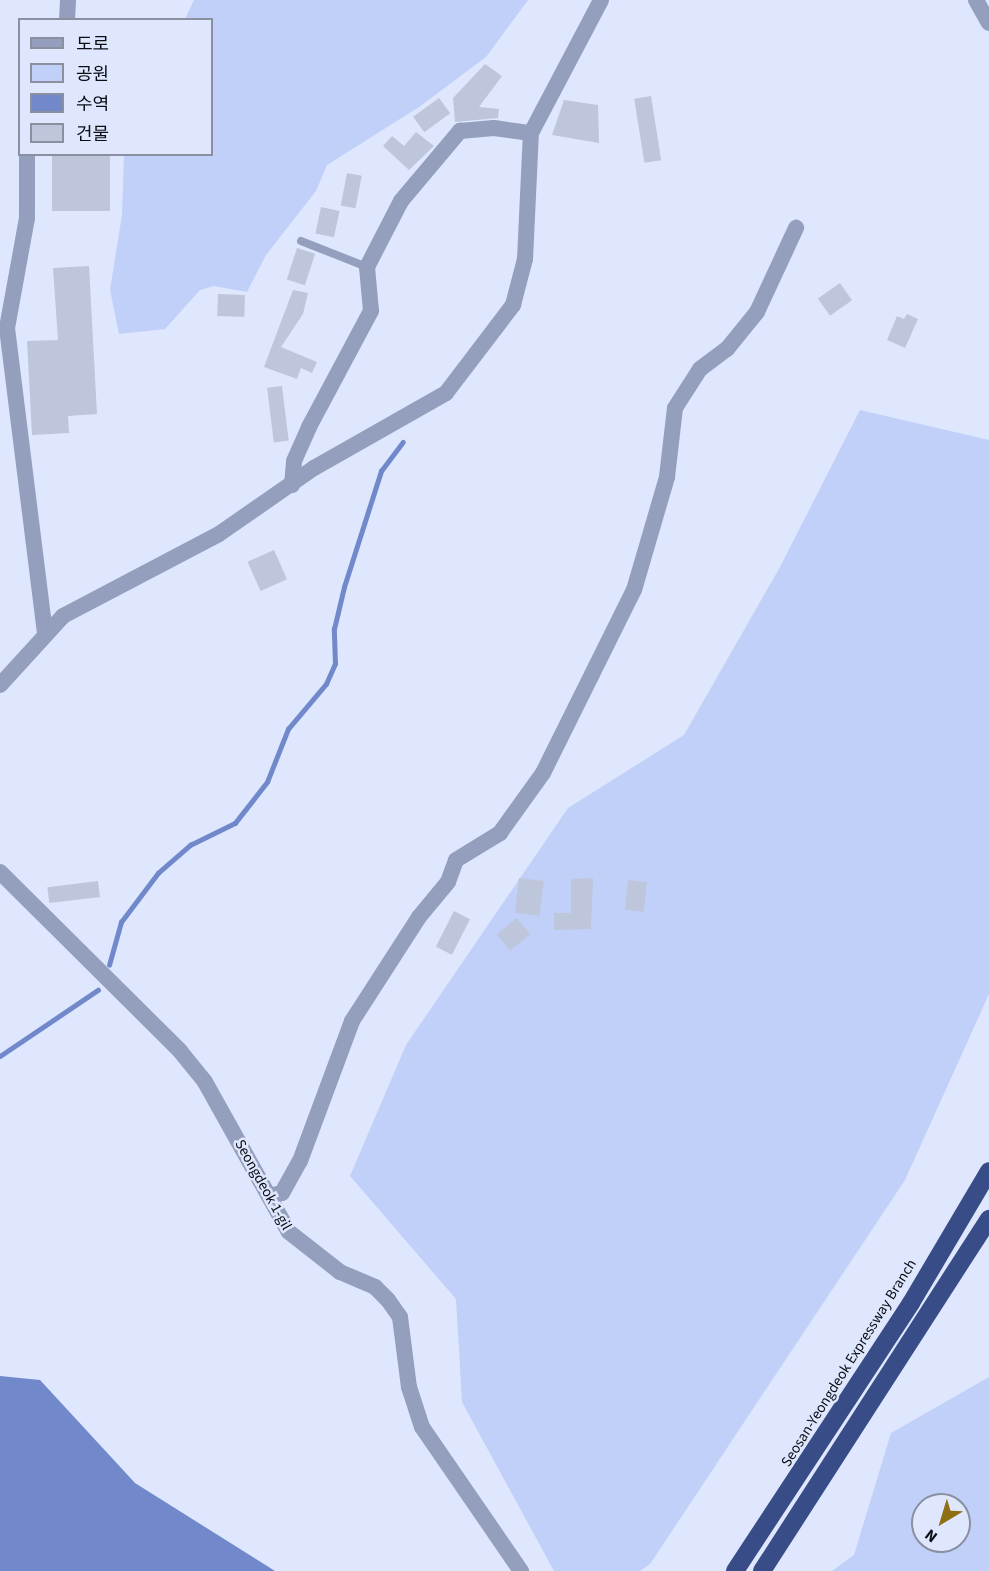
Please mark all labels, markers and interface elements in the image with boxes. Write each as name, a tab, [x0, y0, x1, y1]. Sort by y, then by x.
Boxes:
legend	[18, 18, 213, 156]
text: 도로	[76, 32, 109, 57]
text: 공원	[76, 62, 109, 87]
text: 수역	[76, 92, 109, 117]
text: 건물	[76, 122, 109, 147]
street label: Seongdeok 1-gil	[231, 1137, 295, 1233]
street label: Seosan-Yeongdeok Expressway Branch	[777, 1256, 921, 1470]
north arrow	[911, 1493, 971, 1553]
text: N	[920, 1524, 942, 1548]

